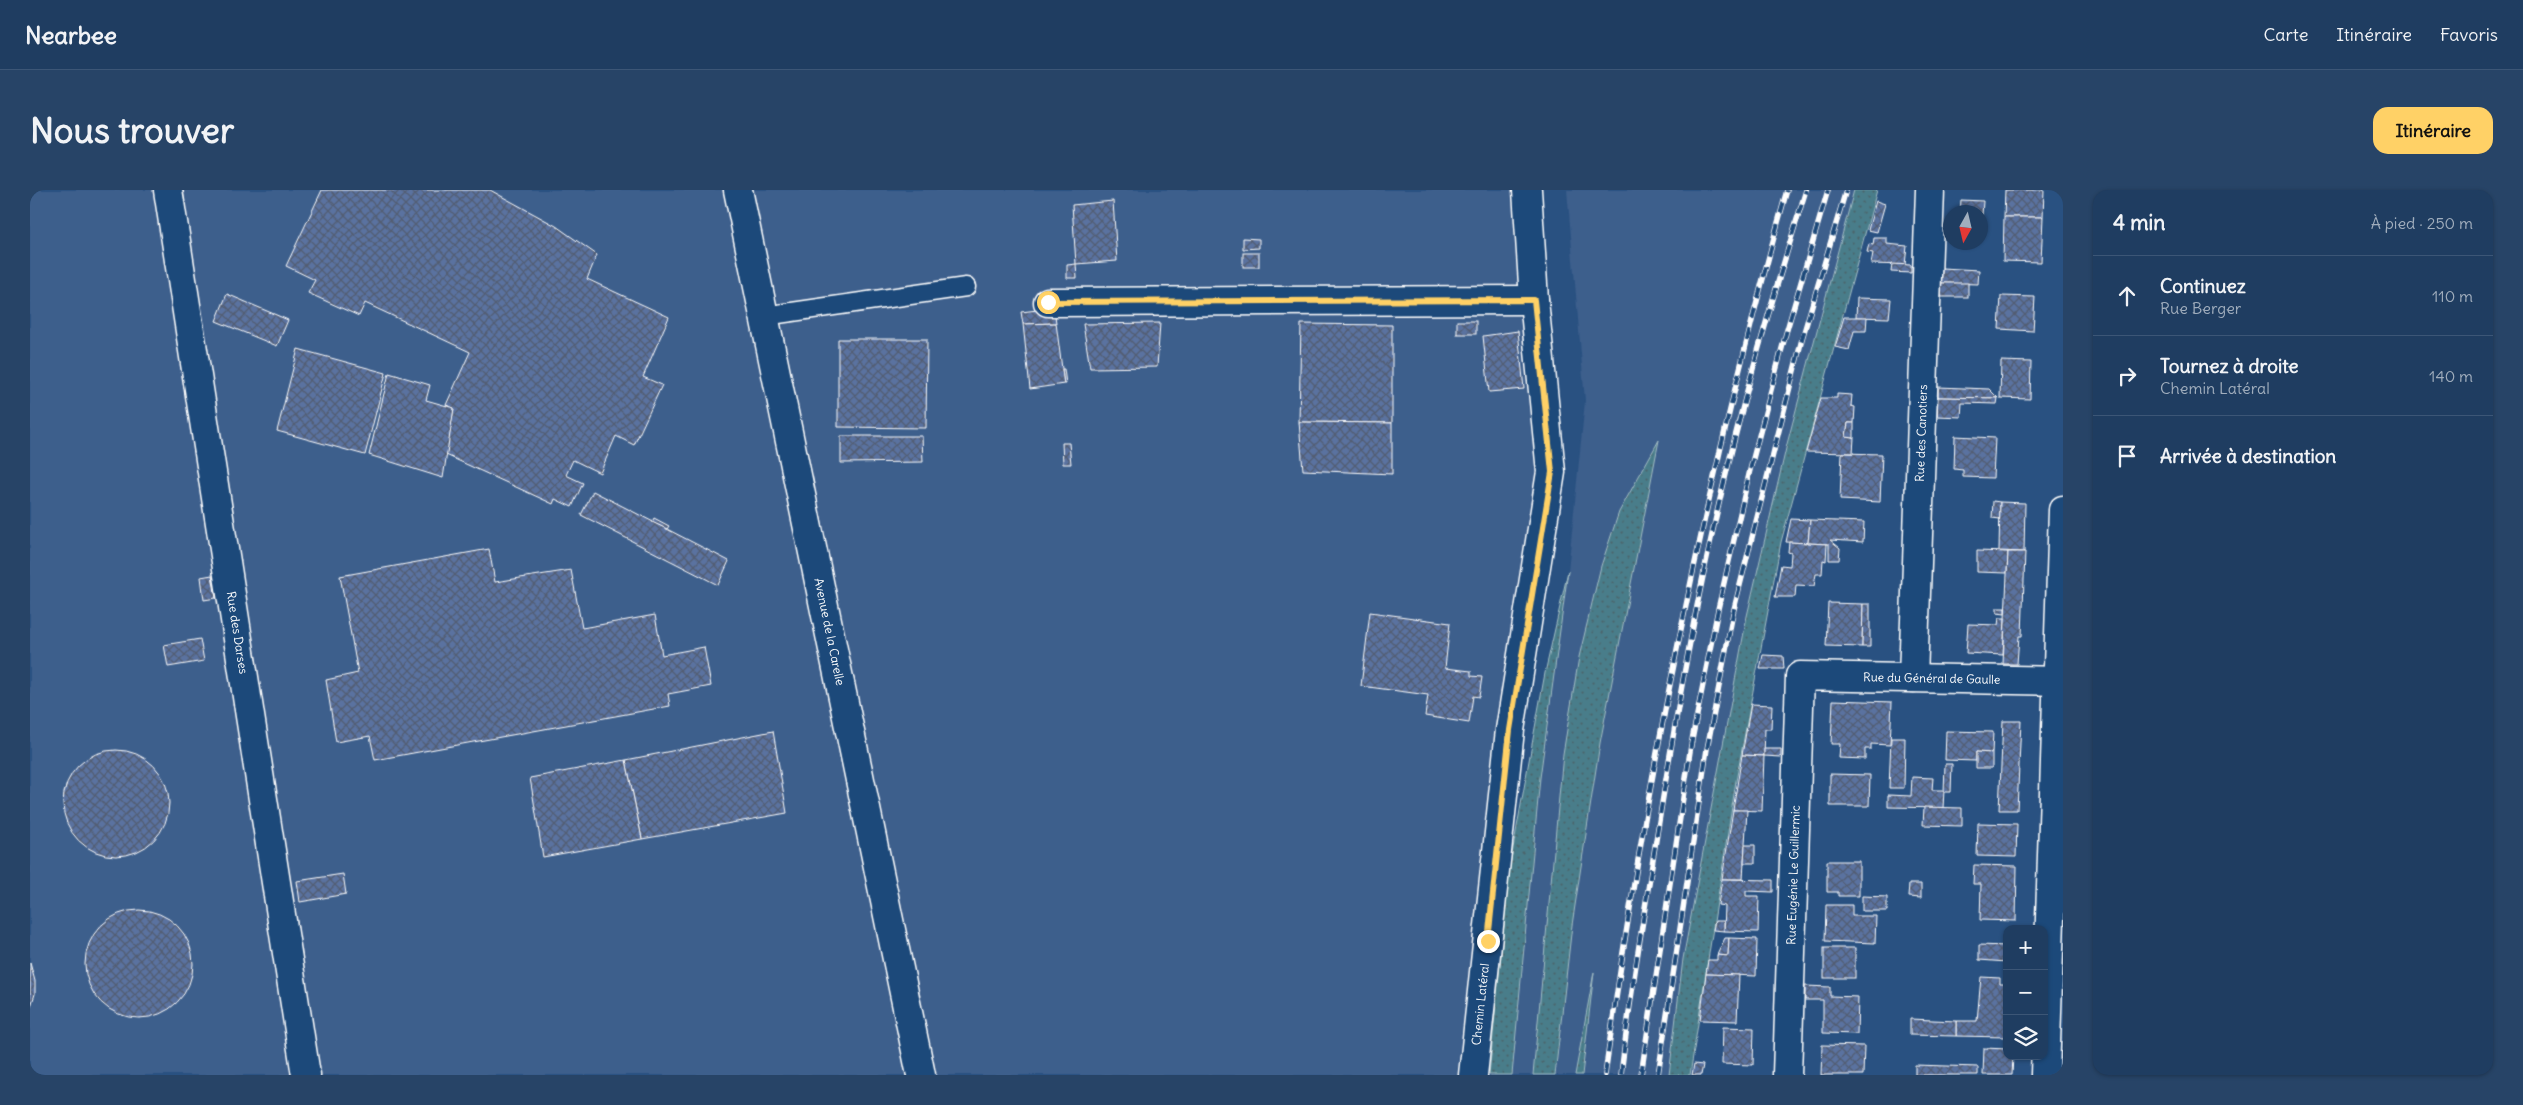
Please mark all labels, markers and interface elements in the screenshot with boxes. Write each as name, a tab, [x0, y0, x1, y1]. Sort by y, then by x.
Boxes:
text: Nearbee	[25, 20, 117, 50]
text: Carte	[2263, 23, 2308, 46]
text: Itinéraire	[2336, 23, 2412, 46]
text: Favoris	[2440, 23, 2498, 46]
button: Itinéraire	[2373, 107, 2493, 154]
text: Nous trouver	[30, 108, 234, 152]
north arrow	[1943, 205, 1988, 250]
text: 4 min	[2113, 209, 2165, 236]
text: À pied · 250 m	[2371, 213, 2473, 233]
text: Continuez	[2160, 274, 2246, 298]
icon: ahead	[2113, 282, 2141, 310]
text: 110 m	[2432, 286, 2473, 306]
route start	[1037, 291, 1060, 314]
text: Rue Berger	[2160, 298, 2241, 318]
text: Tournez à droite	[2160, 354, 2299, 378]
icon: right	[2113, 362, 2141, 390]
text: 140 m	[2429, 366, 2473, 386]
text: Chemin Latéral	[2160, 378, 2270, 398]
street label: Rue des Canotiers	[1912, 384, 1930, 482]
icon: arrive	[2113, 442, 2141, 470]
text: Arrivée à destination	[2160, 444, 2336, 468]
street label: Avenue de la Carelle	[811, 576, 848, 687]
street label: Rue des Darses	[224, 590, 251, 675]
street label: Rue du Général de Gaulle	[1863, 669, 2001, 687]
street label: Rue Eugénie Le Guillermic	[1783, 805, 1803, 945]
map controls	[2003, 925, 2048, 1060]
button: +	[2003, 925, 2048, 970]
route end	[1477, 930, 1500, 953]
street label: Chemin Latéral	[1468, 963, 1492, 1046]
button: −	[2003, 970, 2048, 1015]
button: layers	[2003, 1015, 2048, 1060]

